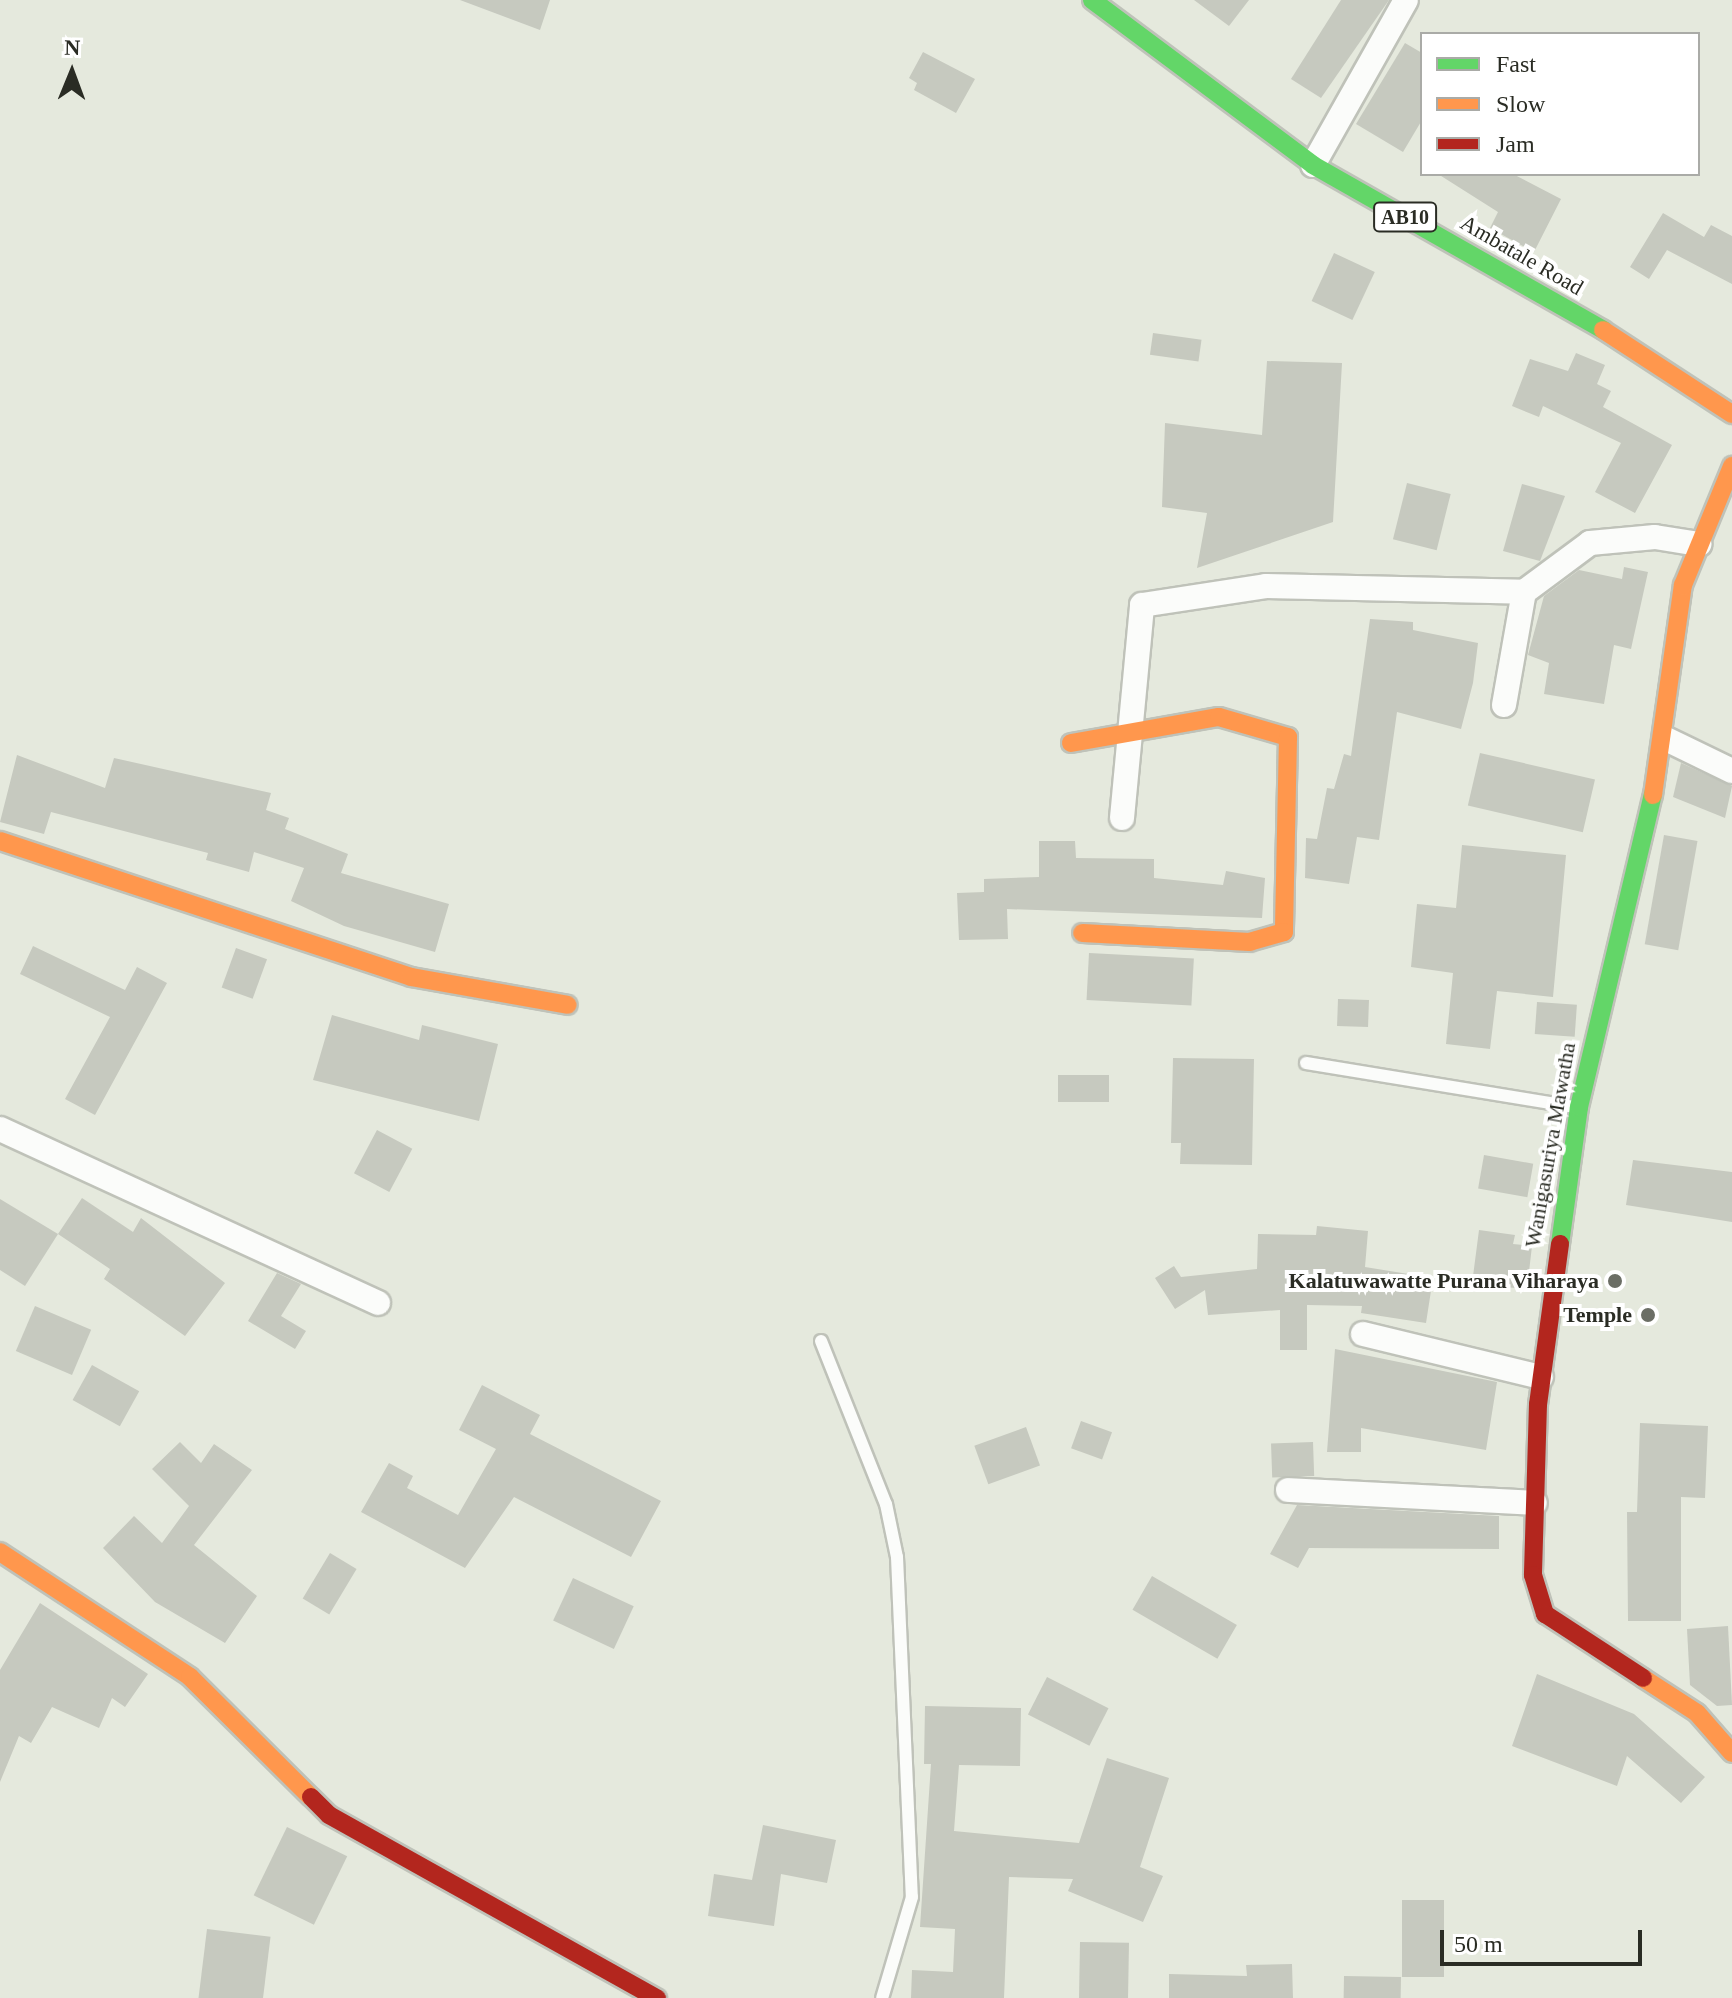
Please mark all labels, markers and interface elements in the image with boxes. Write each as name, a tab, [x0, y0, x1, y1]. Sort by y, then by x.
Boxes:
north arrow	[32, 32, 112, 112]
legend	[1420, 32, 1700, 176]
text: N	[64, 35, 81, 60]
text: Fast	[1496, 51, 1536, 77]
text: Slow	[1496, 91, 1545, 117]
text: Jam	[1496, 131, 1535, 157]
road number: AB10	[1373, 201, 1437, 233]
street label: Ambatale Road	[1456, 209, 1588, 301]
street label: Wanigasuriya Mawatha	[1519, 1040, 1581, 1250]
place label: Kalatuwawatte Purana Viharaya	[1288, 1268, 1599, 1294]
marker: Kalatuwawatte Purana Viharaya	[1606, 1272, 1624, 1290]
place label: Temple	[1563, 1302, 1632, 1328]
marker: Temple	[1639, 1306, 1657, 1324]
scale bar	[1444, 1914, 1646, 1964]
text: 50 m	[1454, 1931, 1503, 1957]

